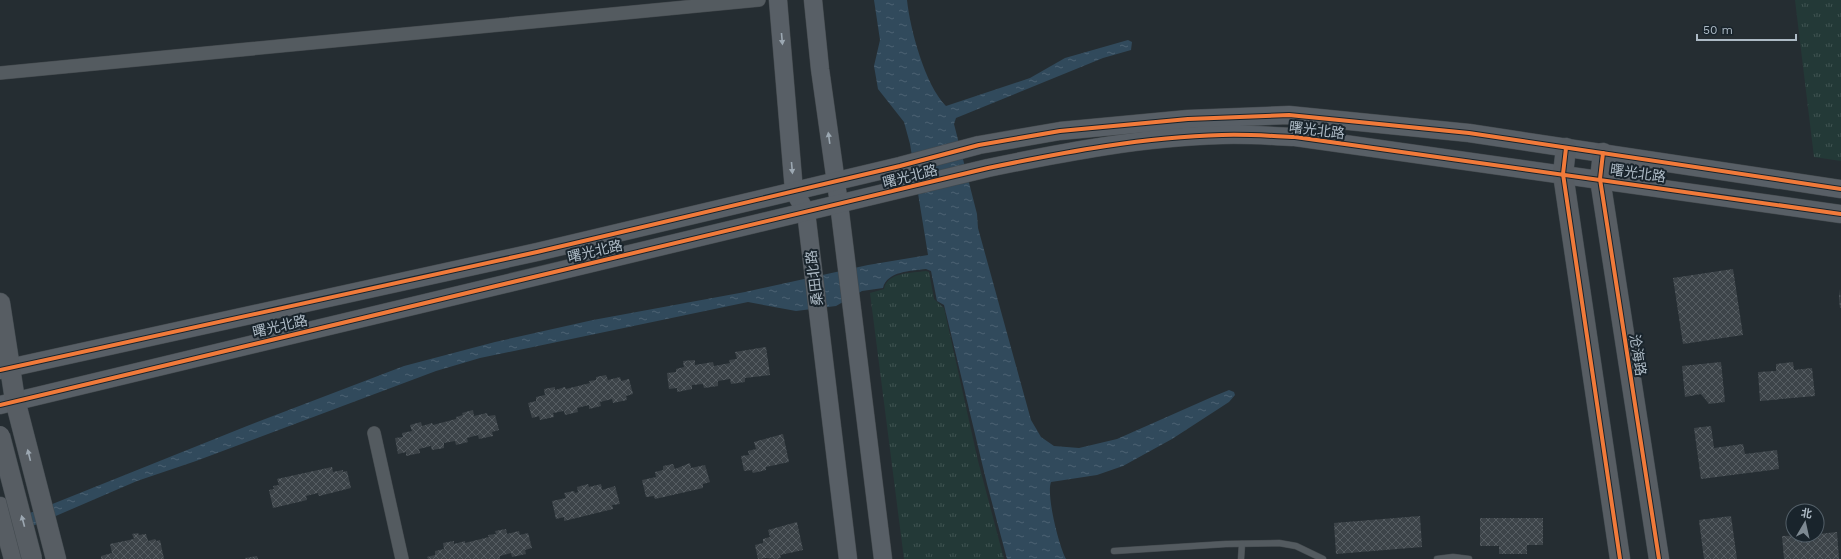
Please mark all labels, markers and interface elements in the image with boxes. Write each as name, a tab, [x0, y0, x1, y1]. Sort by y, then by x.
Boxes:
scale bar	[1697, 16, 1796, 42]
text: 50 m	[1703, 23, 1733, 37]
one-way arrow	[778, 33, 785, 45]
street label: 曙光北路	[1288, 119, 1346, 141]
one-way arrow	[826, 132, 832, 144]
street label: 曙光北路	[881, 161, 939, 191]
street label: 曙光北路	[1609, 161, 1667, 185]
one-way arrow	[789, 162, 796, 174]
street label: 曙光北路	[566, 237, 624, 265]
street label: 桑田北路	[803, 249, 825, 307]
street label: 曙光北路	[251, 312, 309, 340]
street label: 沧海路	[1627, 333, 1649, 377]
one-way arrow	[26, 449, 32, 461]
north arrow	[1785, 503, 1825, 543]
text: 北	[1800, 506, 1813, 521]
one-way arrow	[19, 515, 25, 528]

